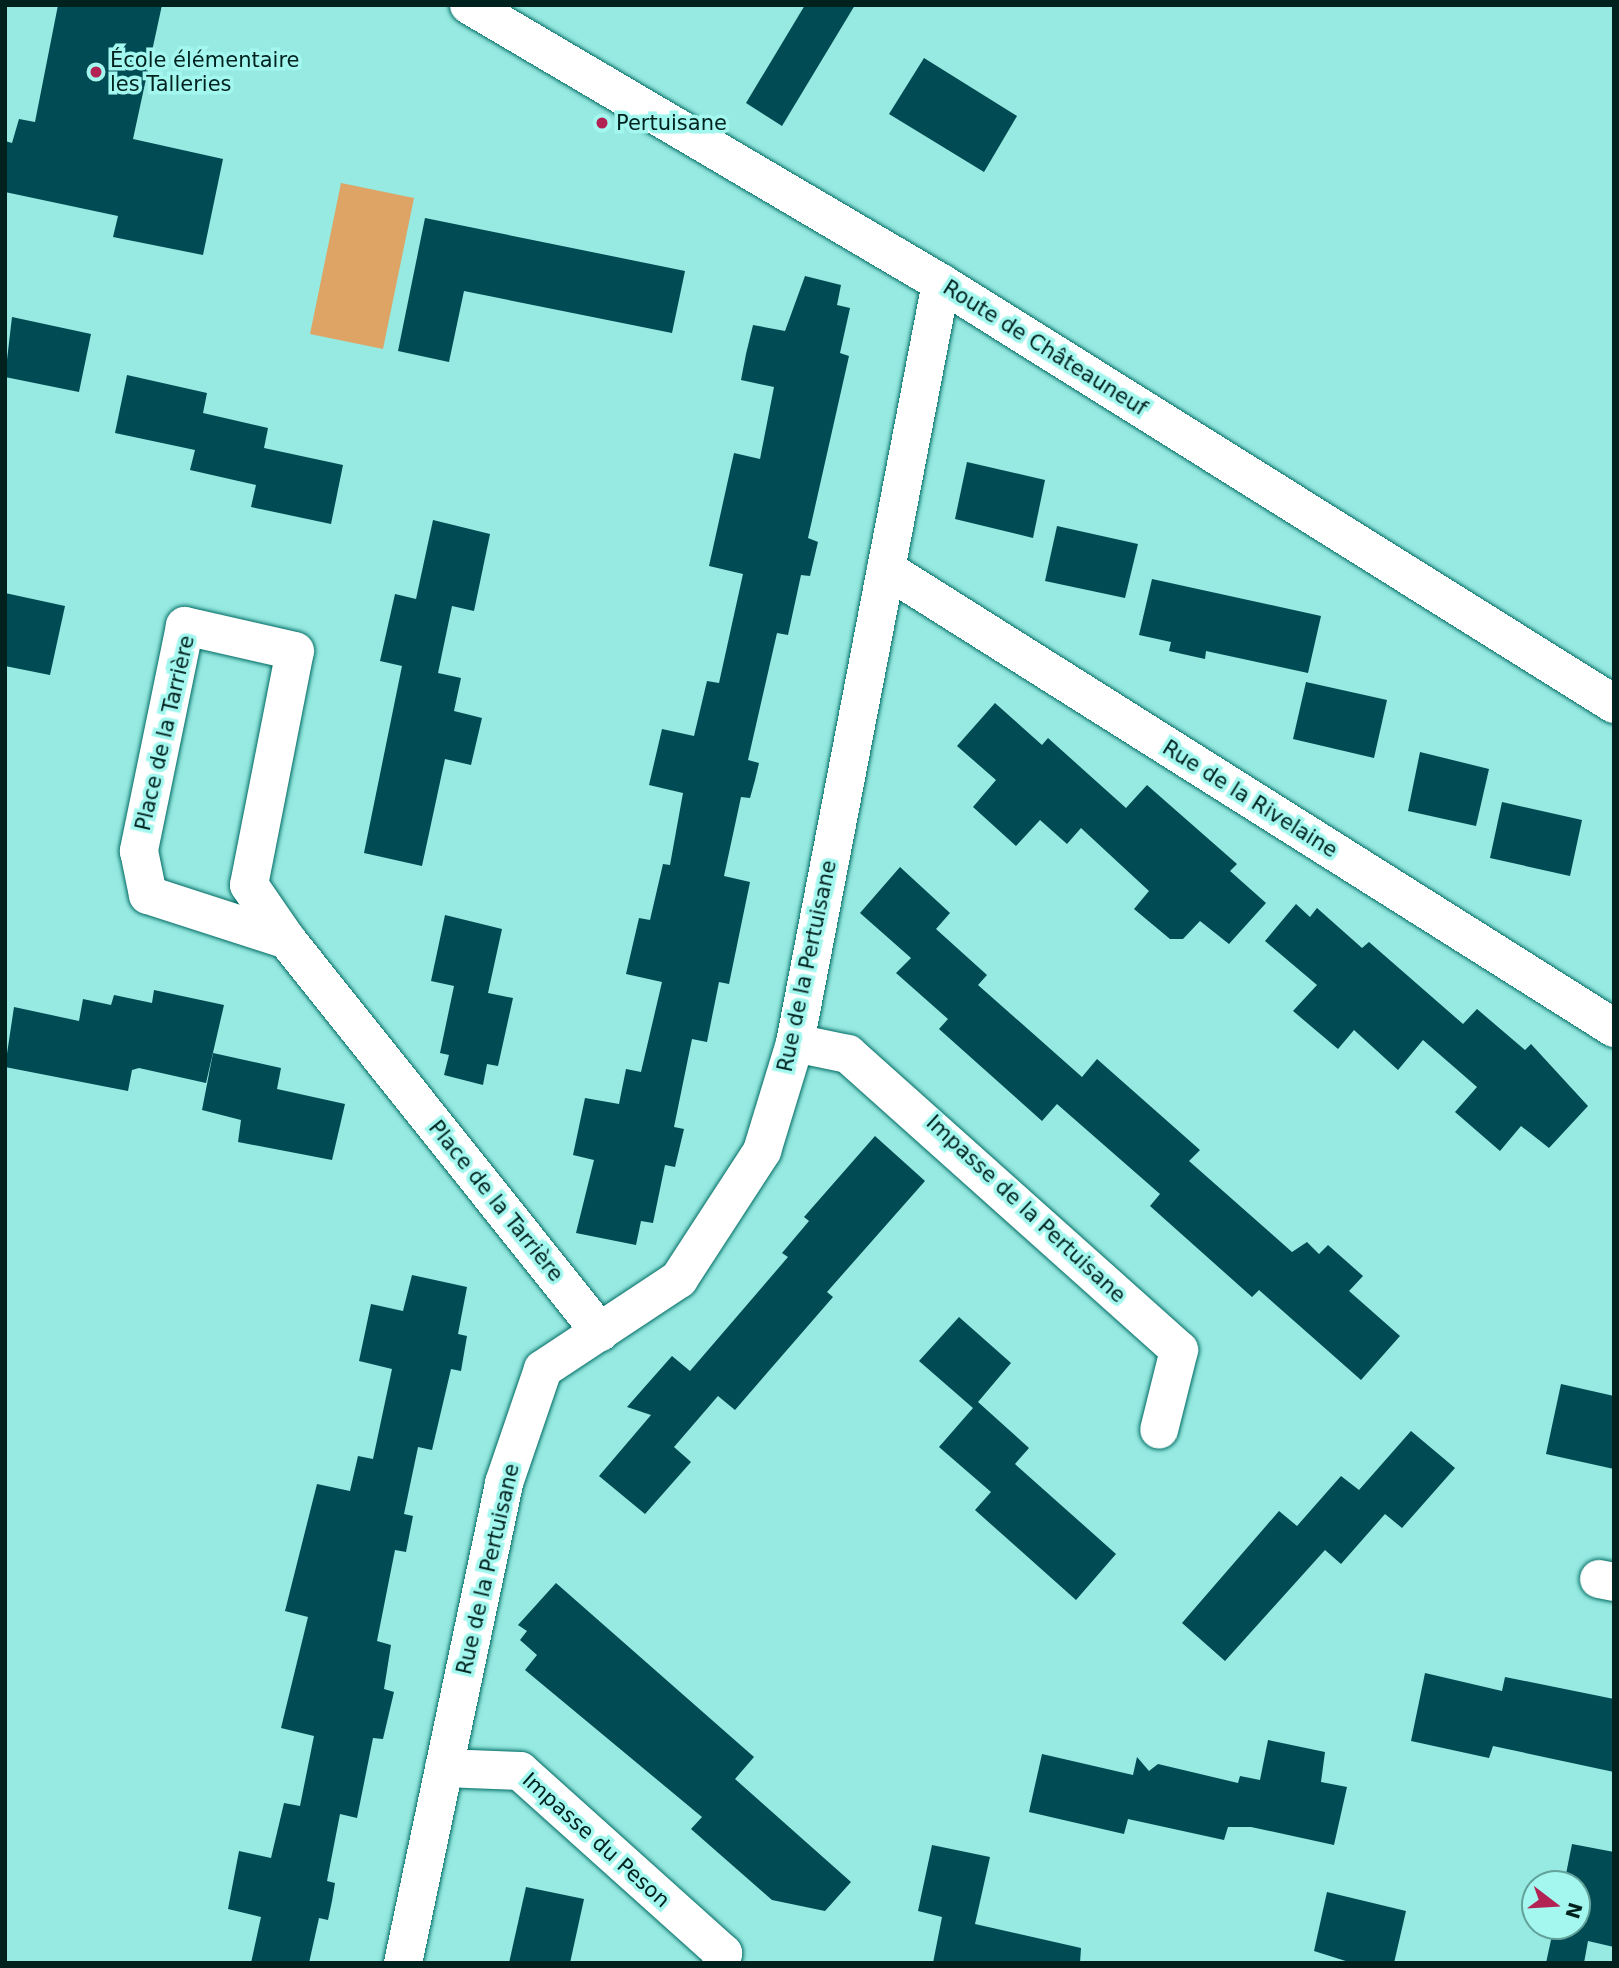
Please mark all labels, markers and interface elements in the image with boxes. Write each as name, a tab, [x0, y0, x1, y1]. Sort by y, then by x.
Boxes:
place label: École élémentaire les Talleries	[110, 47, 299, 97]
marker: École élémentaire les Talleries	[88, 64, 104, 80]
place label: Pertuisane	[616, 110, 727, 136]
marker: Pertuisane	[594, 115, 610, 131]
street label: Route de Châteauneuf	[938, 275, 1152, 421]
street label: Place de la Tarrière	[130, 633, 200, 833]
street label: Rue de la Rivelaine	[1158, 735, 1342, 863]
street label: Rue de la Pertuisane	[772, 858, 842, 1074]
street label: Impasse de la Pertuisane	[921, 1110, 1131, 1308]
street label: Place de la Tarrière	[423, 1115, 569, 1287]
street label: Rue de la Pertuisane	[451, 1461, 525, 1677]
street label: Impasse du Peson	[517, 1767, 675, 1913]
north arrow	[1521, 1870, 1591, 1940]
text: N	[1561, 1900, 1587, 1921]

